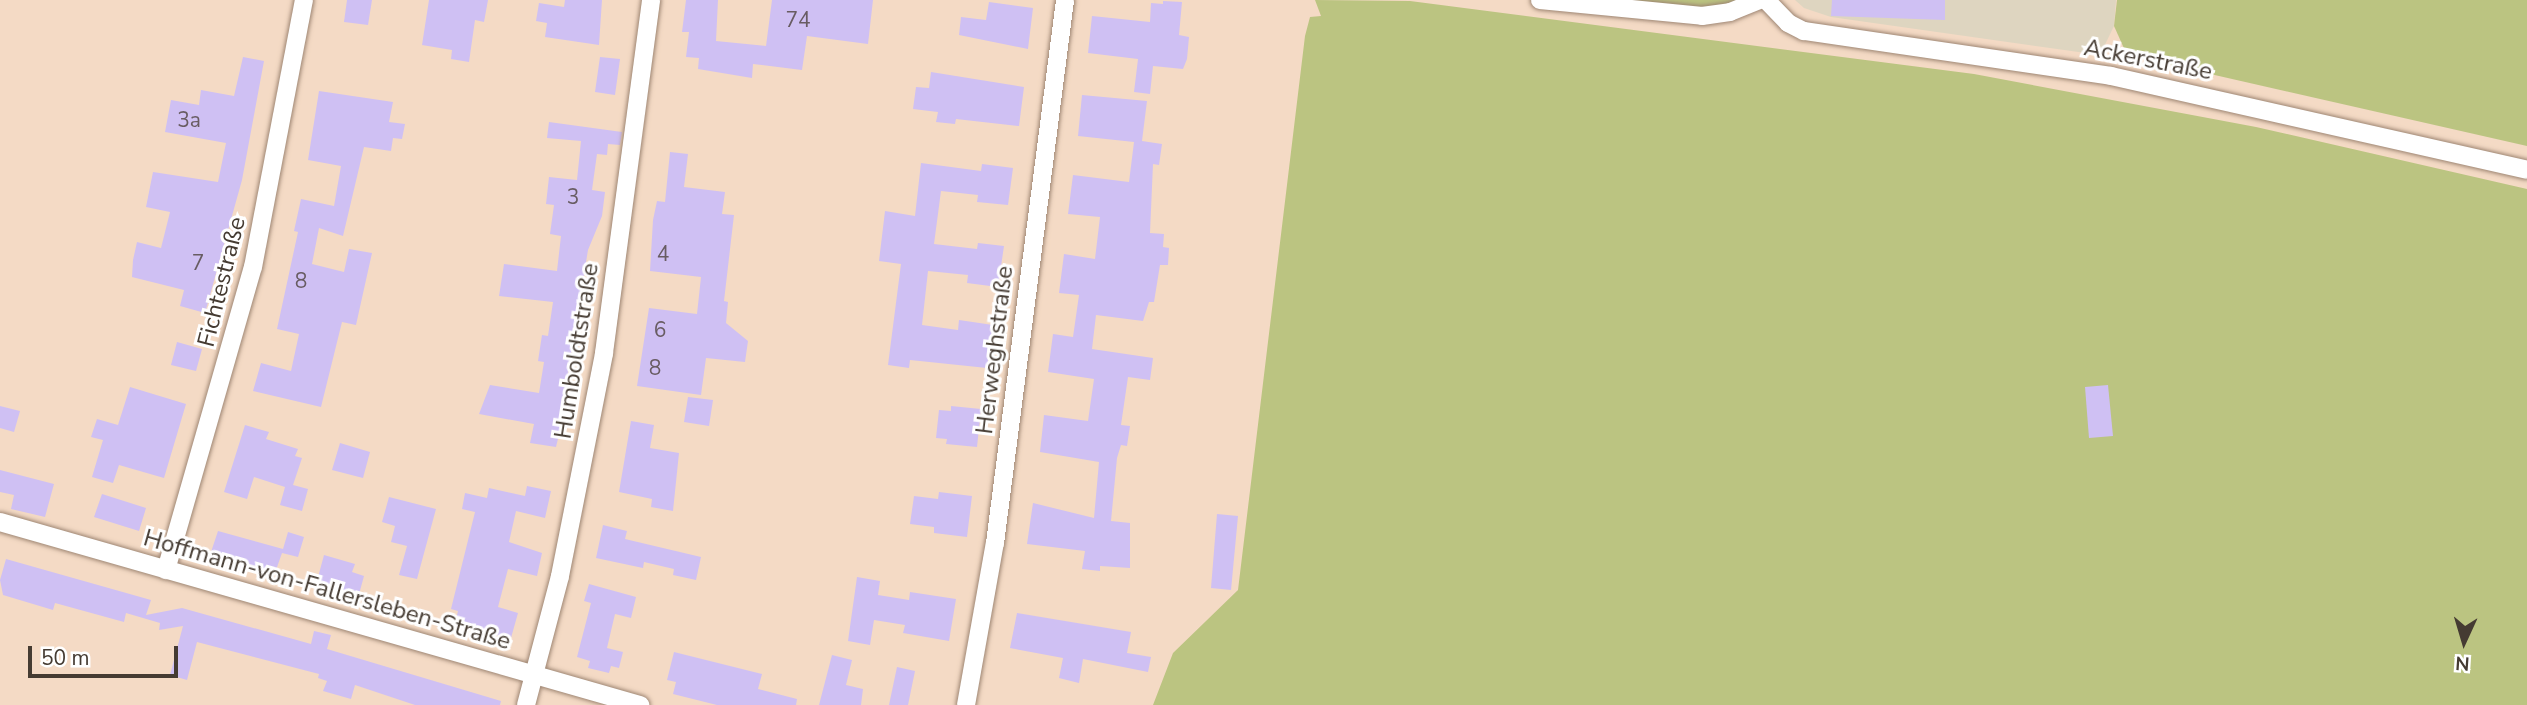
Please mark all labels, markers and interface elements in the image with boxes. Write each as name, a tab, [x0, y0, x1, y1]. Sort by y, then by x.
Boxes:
house number: 74	[785, 7, 811, 33]
street label: Ackerstraße	[2081, 33, 2215, 87]
house number: 3a	[177, 107, 201, 133]
house number: 3	[567, 184, 579, 210]
street label: Fichtestraße	[192, 214, 252, 350]
house number: 4	[657, 241, 669, 267]
house number: 7	[192, 250, 204, 276]
street label: Humboldtstraße	[549, 261, 605, 441]
street label: Herweghstraße	[970, 264, 1020, 436]
house number: 8	[295, 268, 307, 294]
house number: 6	[654, 317, 666, 343]
house number: 8	[649, 355, 661, 381]
street label: Hoffmann-von-Fallersleben-Straße	[140, 524, 514, 656]
north arrow	[2429, 607, 2499, 677]
scale bar	[32, 632, 182, 676]
text: 50 m	[41, 644, 90, 672]
text: N	[2455, 649, 2471, 676]

